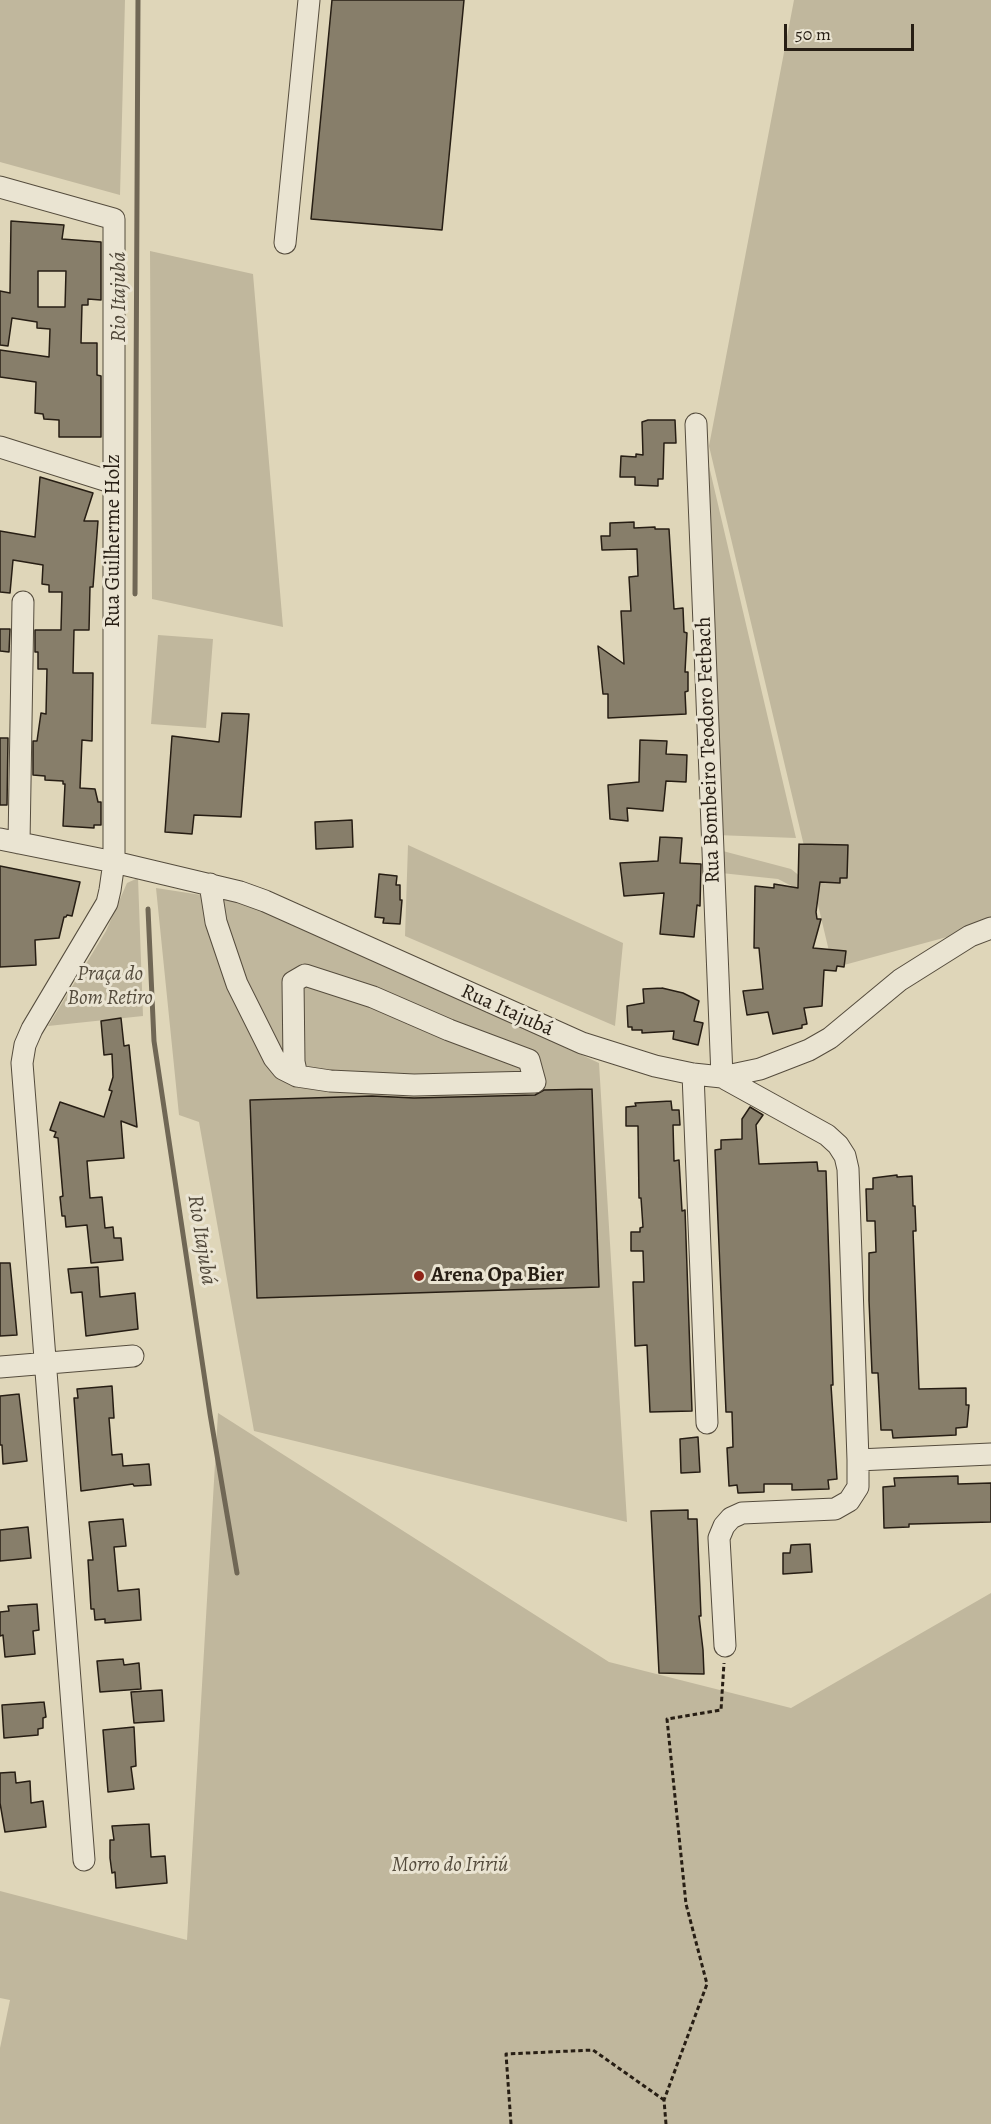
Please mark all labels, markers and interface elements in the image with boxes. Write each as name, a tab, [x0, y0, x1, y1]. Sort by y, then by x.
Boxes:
scale bar	[787, 12, 918, 50]
text: 50 m	[795, 22, 831, 46]
water label: Rio Itajubá	[107, 252, 133, 342]
street label: Rua Guilherme Holz	[101, 454, 127, 628]
street label: Rua Bombeiro Teodoro Fetbach	[692, 616, 726, 884]
park label: Praça do Bom Retiro	[67, 962, 153, 1012]
street label: Rua Itajubá	[457, 979, 557, 1043]
water label: Rio Itajubá	[181, 1193, 221, 1287]
place label: Arena Opa Bier	[431, 1263, 564, 1289]
marker: Arena Opa Bier	[412, 1269, 426, 1283]
park label: Morro do Iririú	[392, 1853, 508, 1879]

